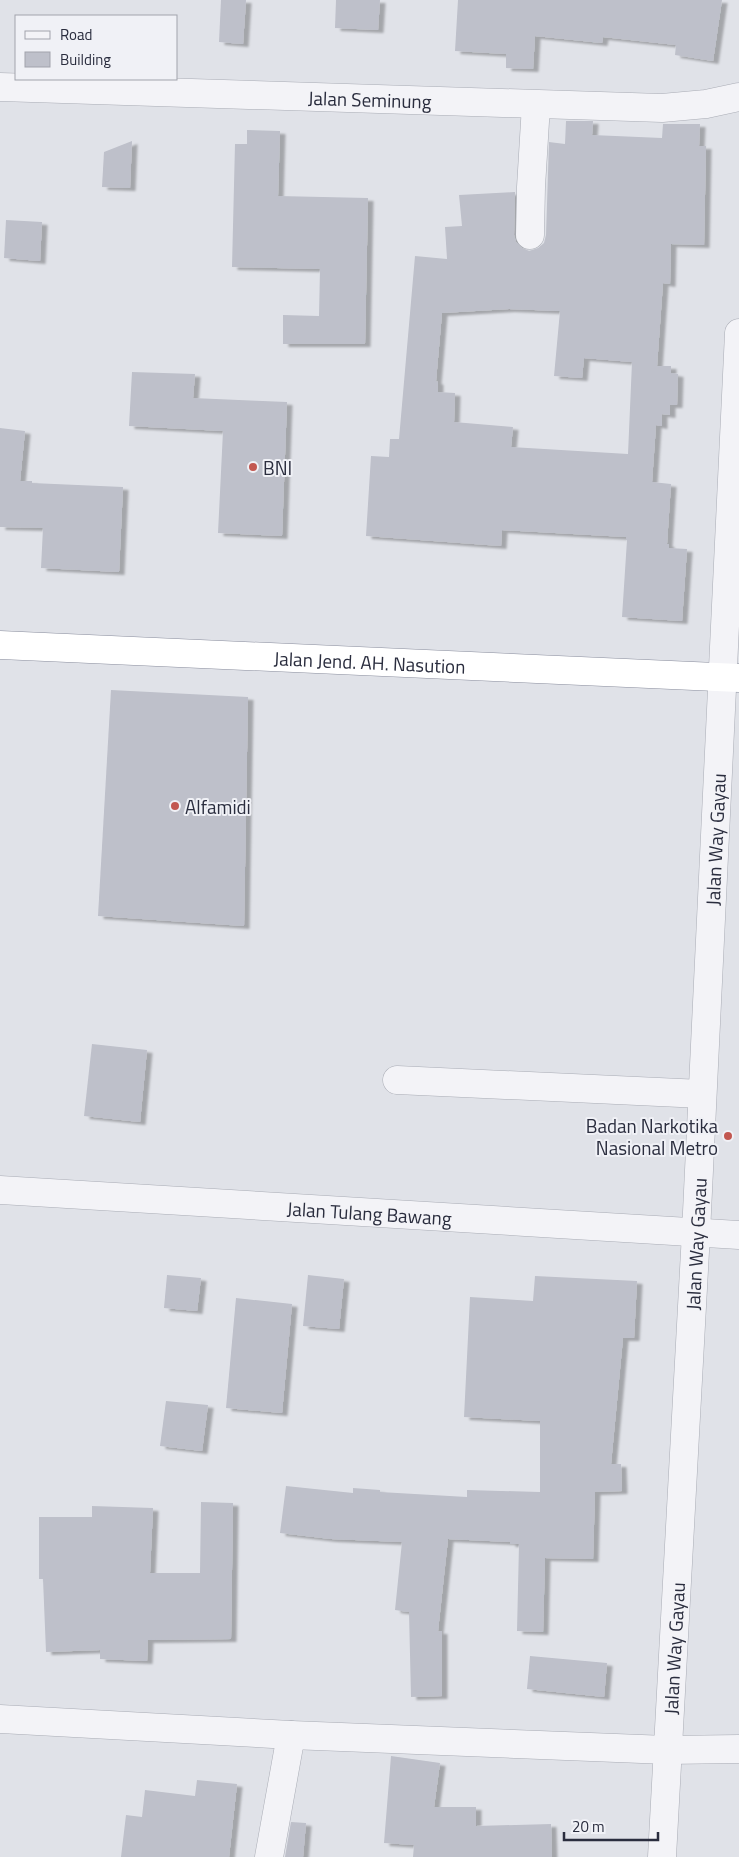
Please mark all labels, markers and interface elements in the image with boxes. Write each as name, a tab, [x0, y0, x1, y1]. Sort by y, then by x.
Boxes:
legend	[15, 15, 178, 80]
text: Road	[60, 23, 92, 46]
text: Building	[60, 48, 111, 71]
street label: Jalan Seminung	[308, 82, 432, 115]
place label: BNI	[263, 453, 292, 482]
marker: BNI	[247, 461, 259, 473]
street label: Jalan Jend. AH. Nasution	[273, 643, 466, 680]
street label: Jalan Way Gayau	[697, 773, 732, 906]
place label: Alfamidi	[185, 792, 251, 821]
marker: Alfamidi	[169, 800, 181, 812]
place label: Badan Narkotika Nasional Metro	[586, 1111, 718, 1162]
marker: Badan Narkotika Nasional Metro	[722, 1130, 734, 1142]
street label: Jalan Way Gayau	[677, 1177, 713, 1311]
street label: Jalan Tulang Bawang	[286, 1193, 453, 1232]
street label: Jalan Way Gayau	[655, 1581, 691, 1715]
scale bar	[564, 1810, 658, 1842]
text: 20 m	[572, 1815, 605, 1838]

